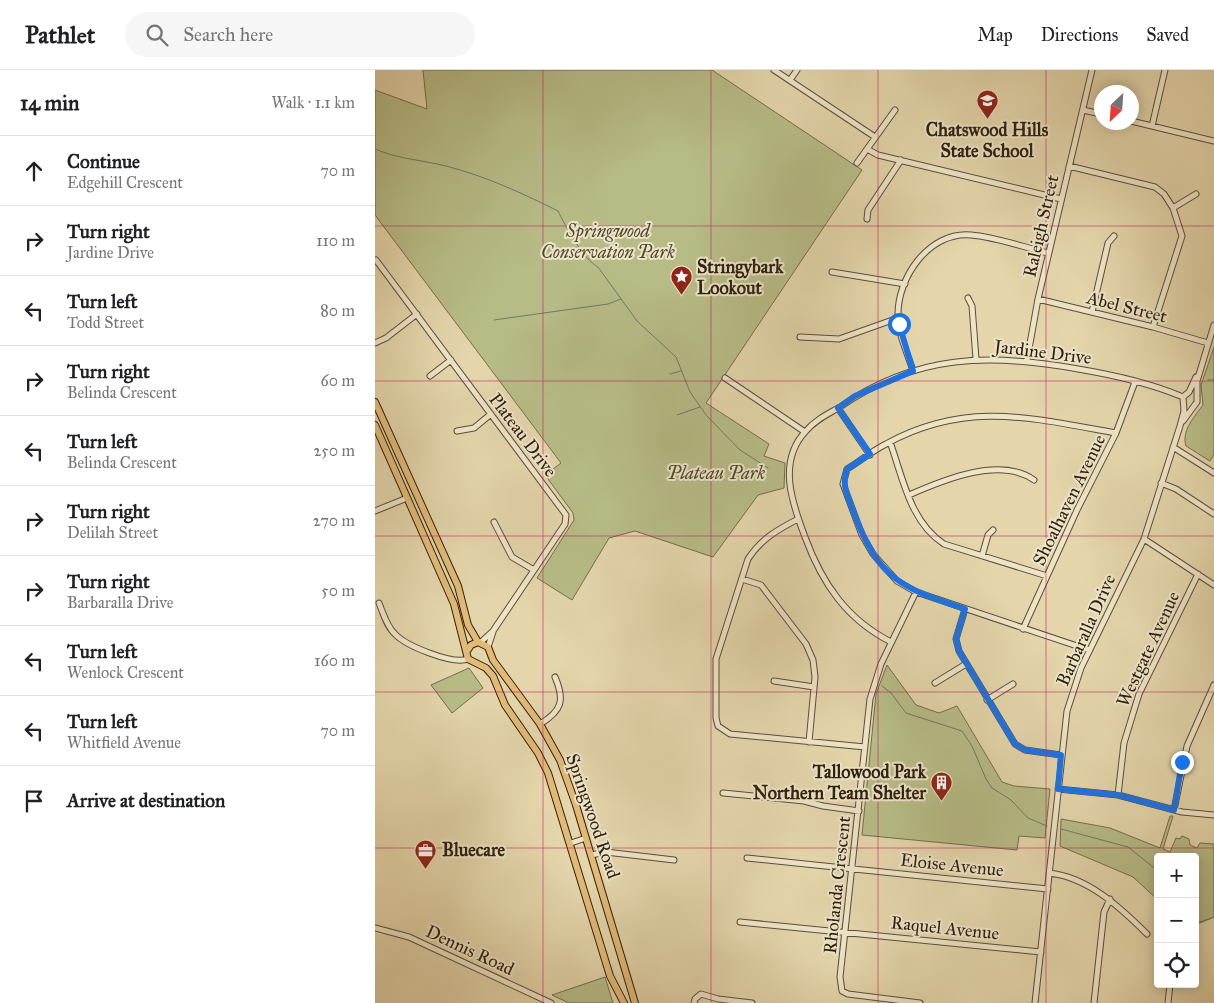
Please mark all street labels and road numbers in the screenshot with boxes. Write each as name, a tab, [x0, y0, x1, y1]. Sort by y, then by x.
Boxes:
street label: Raleigh Street	[1019, 172, 1065, 280]
street label: Abel Street	[1084, 286, 1170, 328]
street label: Jardine Drive	[991, 335, 1093, 370]
street label: Plateau Drive	[484, 389, 562, 481]
street label: Shoalhaven Avenue	[1028, 431, 1110, 569]
street label: Barbaralla Drive	[1052, 571, 1120, 689]
street label: Westgate Avenue	[1112, 588, 1185, 711]
street label: Springwood Road	[560, 751, 625, 882]
street label: Rholanda Crescent	[819, 814, 855, 955]
street label: Eloise Avenue	[899, 849, 1005, 881]
street label: Raquel Avenue	[890, 911, 1000, 946]
street label: Dennis Road	[422, 920, 518, 980]

